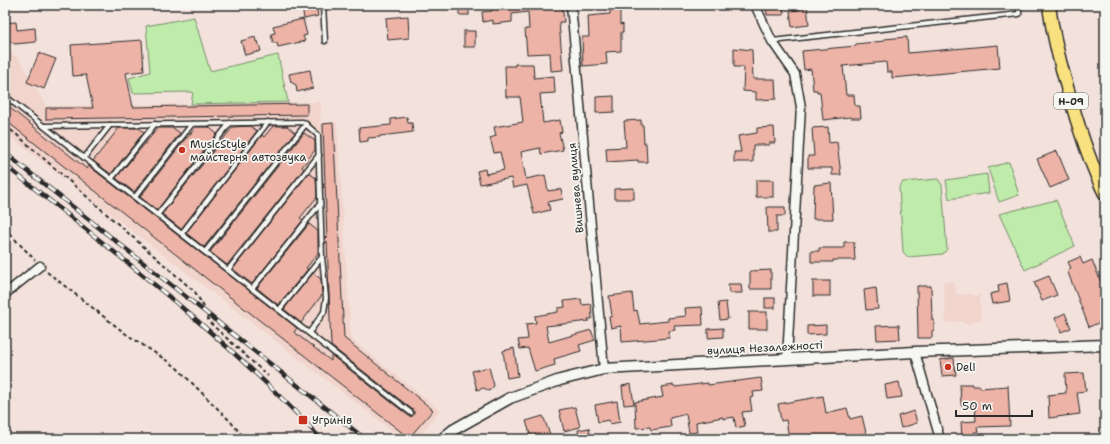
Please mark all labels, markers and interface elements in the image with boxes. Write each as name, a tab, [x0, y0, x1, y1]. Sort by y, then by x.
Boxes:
road number: Н-09	[1054, 93, 1088, 109]
place label: MusicStyle майстерня автозвука	[190, 137, 306, 165]
street label: Вишнева вулиця	[565, 142, 587, 234]
marker: MusicStyle майстерня автозвука	[177, 145, 187, 155]
street label: вулиця Незалежності	[707, 337, 823, 359]
place label: Deli	[956, 360, 976, 375]
marker: Deli	[943, 362, 953, 372]
scale bar	[956, 392, 1032, 418]
text: 50 m	[962, 398, 992, 414]
place label: Угринів	[312, 413, 352, 428]
marker: Угринів	[297, 414, 309, 426]

